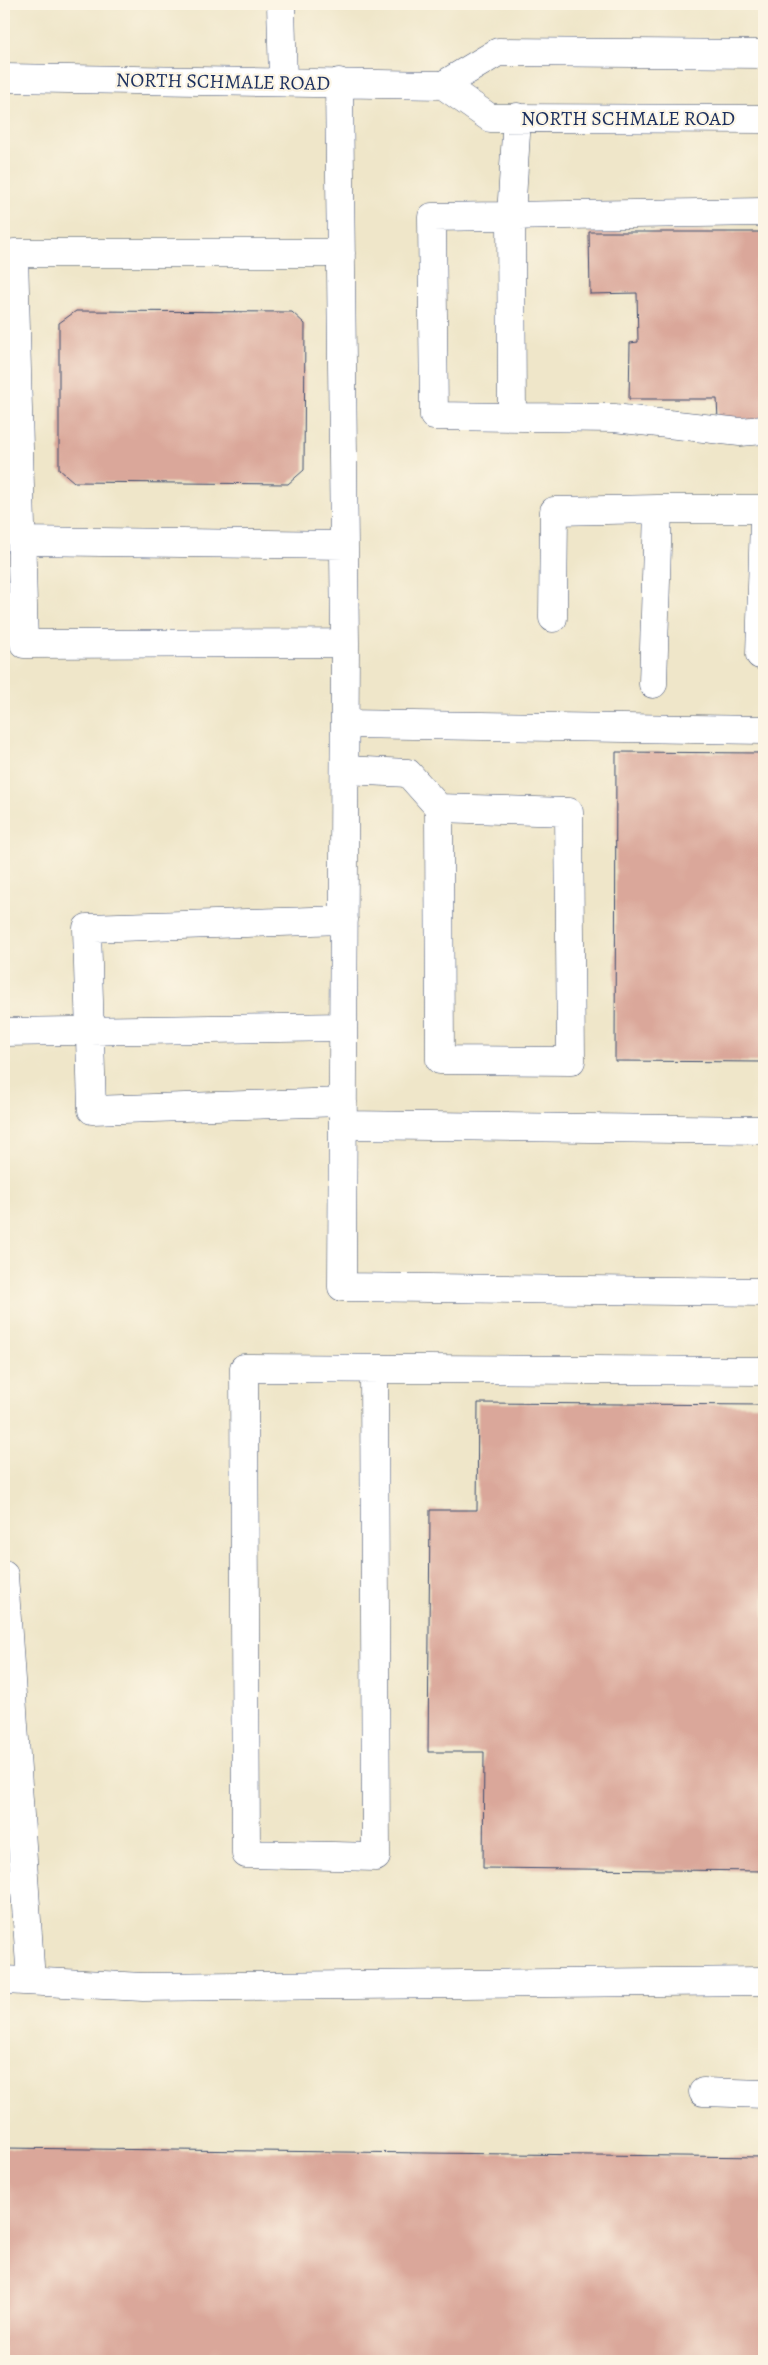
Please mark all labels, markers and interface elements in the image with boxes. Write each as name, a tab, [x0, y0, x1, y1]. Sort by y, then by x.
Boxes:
street label: NORTH SCHMALE ROAD	[116, 66, 330, 97]
street label: NORTH SCHMALE ROAD	[521, 105, 735, 132]

